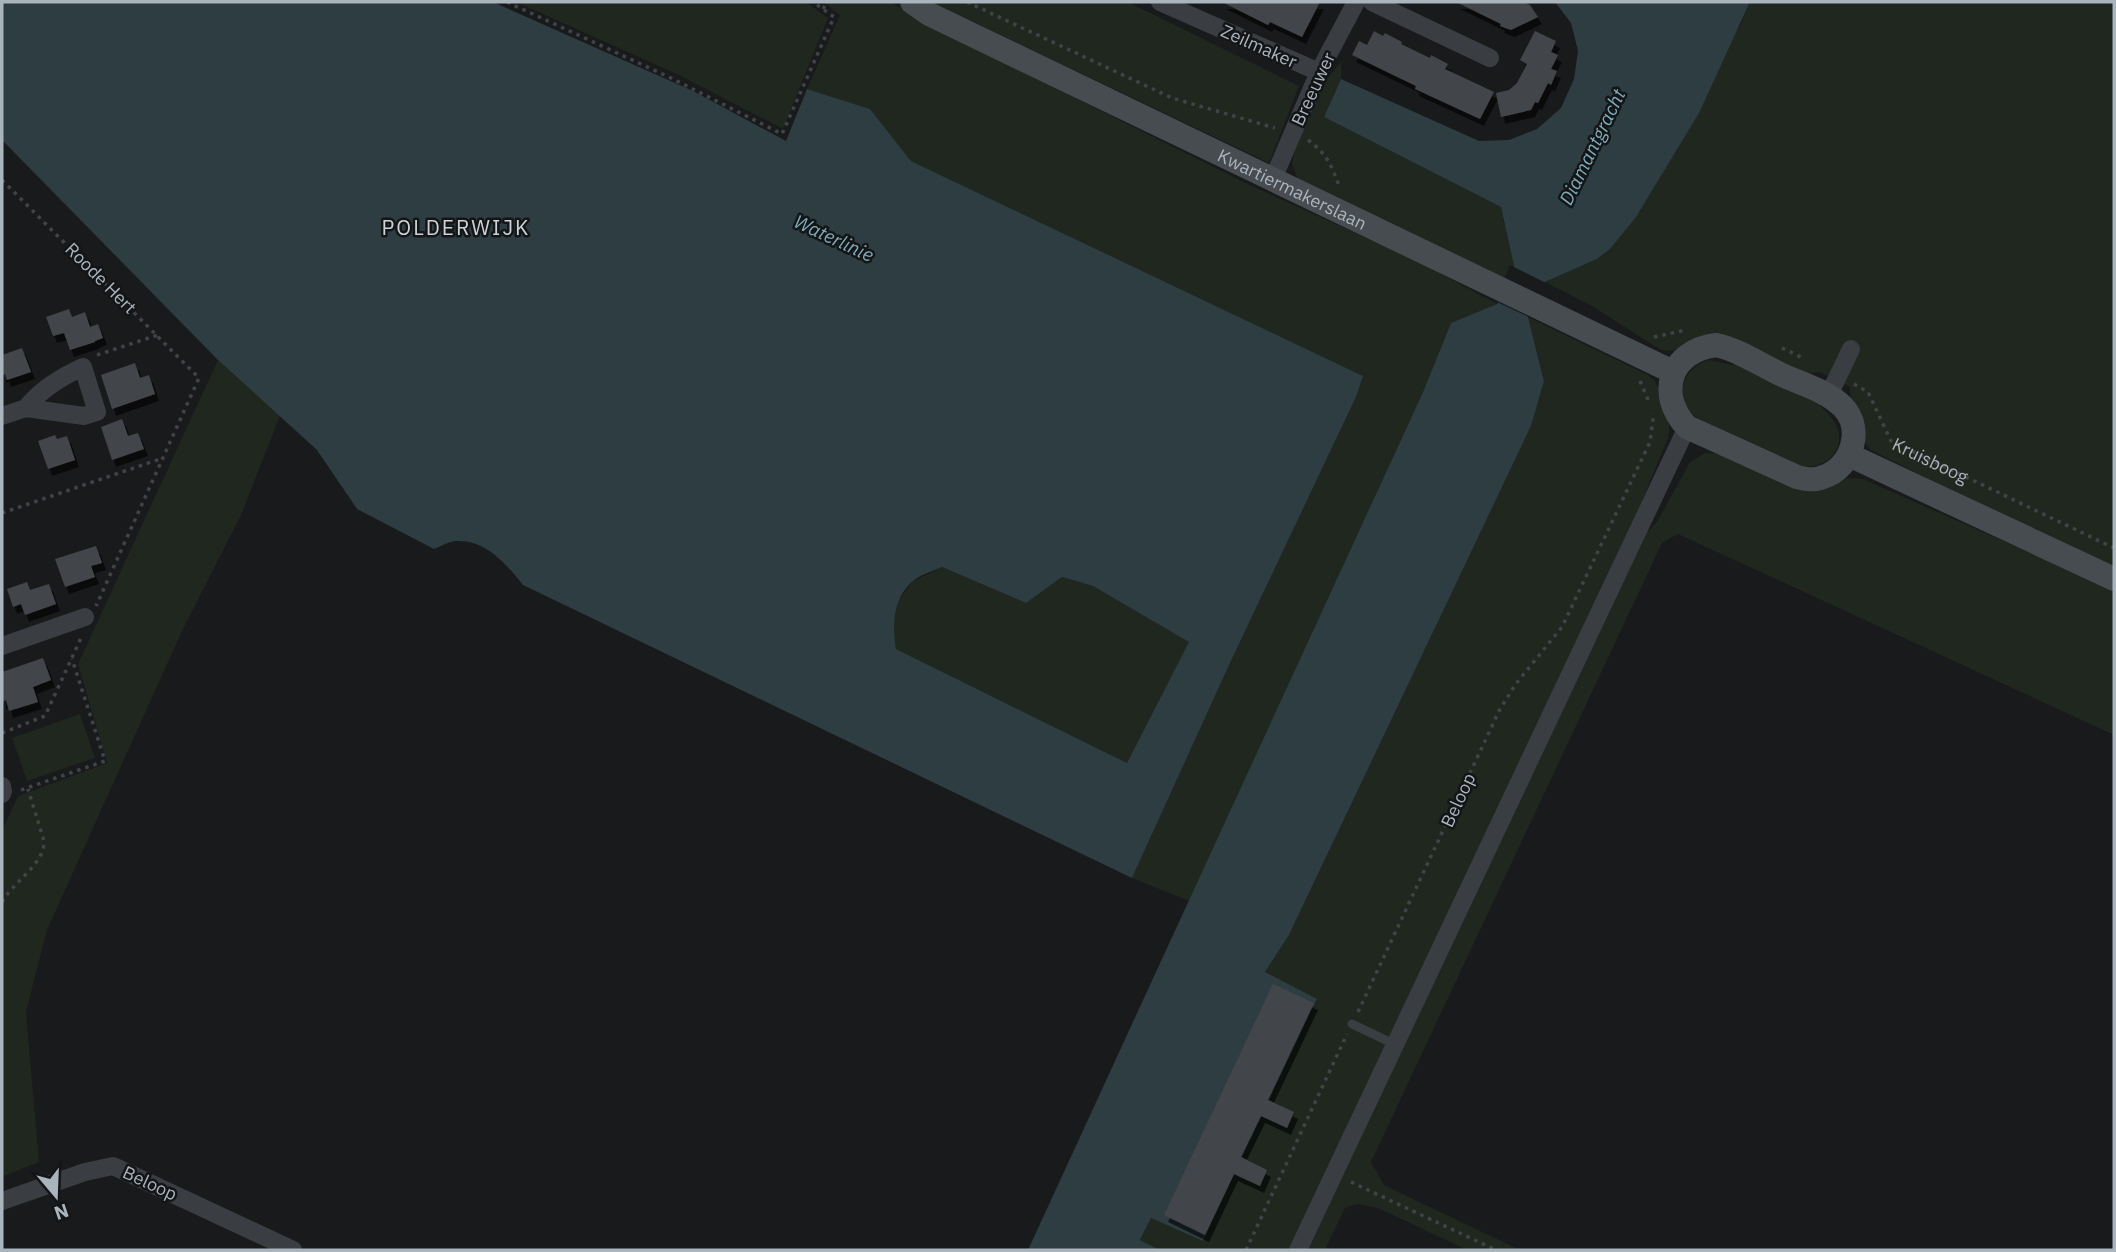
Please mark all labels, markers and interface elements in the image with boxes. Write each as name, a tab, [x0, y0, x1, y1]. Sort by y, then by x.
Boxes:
street label: Zeilmaker	[1217, 19, 1301, 73]
street label: Breeuwer	[1286, 48, 1340, 129]
water label: Diamantgracht	[1554, 84, 1631, 209]
street label: Kwartiermakerslaan	[1214, 143, 1371, 234]
water label: Waterlinie	[790, 209, 878, 267]
district label: POLDERWIJK	[382, 213, 530, 241]
street label: Roode Hert	[60, 237, 142, 319]
street label: Kruisboog	[1889, 432, 1973, 488]
street label: Beloop	[1436, 769, 1480, 831]
north arrow	[21, 1161, 91, 1231]
street label: Beloop	[119, 1161, 181, 1205]
text: N	[51, 1198, 72, 1226]

